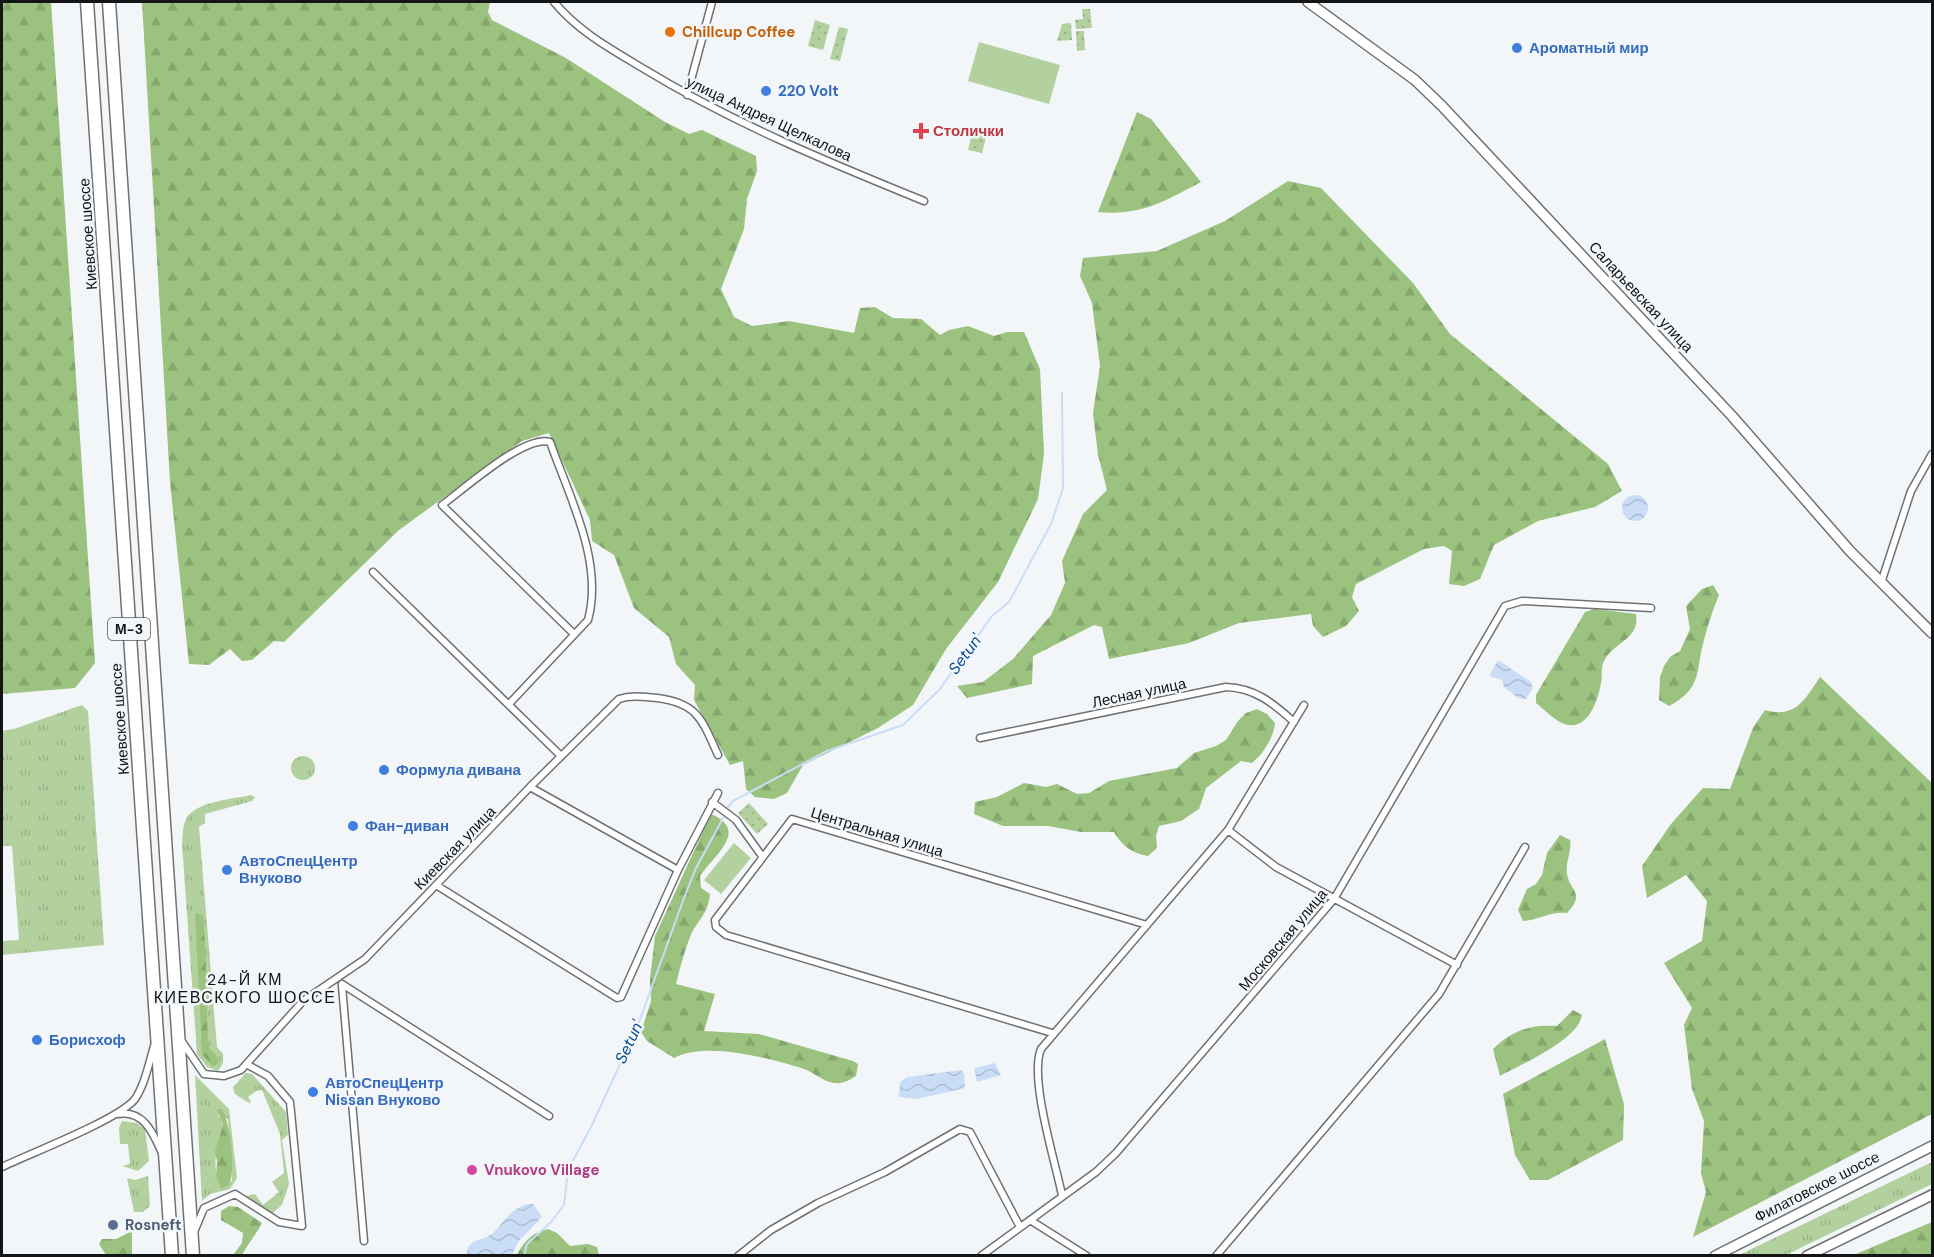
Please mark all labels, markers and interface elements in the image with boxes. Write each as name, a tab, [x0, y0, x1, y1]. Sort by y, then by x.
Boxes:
place label: Chillcup Coffee	[682, 22, 795, 42]
marker: Chillcup Coffee	[663, 25, 677, 39]
place label: Ароматный мир	[1529, 38, 1649, 58]
marker: Ароматный мир	[1510, 41, 1524, 55]
street label: улица Андрея Щелкалова	[683, 72, 856, 166]
place label: 220 Volt	[778, 81, 839, 101]
marker: 220 Volt	[759, 84, 773, 98]
place label: Столички	[933, 121, 1004, 141]
marker: Столички	[914, 124, 928, 138]
street label: Киевское шоссе	[74, 177, 102, 291]
street label: Саларьевская улица	[1584, 237, 1698, 357]
road number: М-3	[108, 618, 150, 640]
water label: Setun'	[943, 629, 988, 678]
street label: Киевское шоссе	[106, 662, 134, 776]
street label: Лесная улица	[1090, 673, 1189, 713]
place label: Формула дивана	[396, 760, 522, 780]
marker: Формула дивана	[377, 763, 391, 777]
street label: Киевская улица	[410, 801, 501, 894]
street label: Центральная улица	[808, 802, 946, 862]
place label: Фан-диван	[365, 816, 449, 836]
marker: Фан-диван	[346, 819, 360, 833]
place label: АвтоСпецЦентр Внуково	[239, 851, 358, 888]
marker: АвтоСпецЦентр Внуково	[220, 863, 234, 877]
street label: Московская улица	[1234, 884, 1332, 995]
district label: 24-Й КМ КИЕВСКОГО ШОССЕ	[154, 969, 336, 1008]
water label: Setun'	[610, 1016, 649, 1067]
place label: Борисхоф	[49, 1030, 126, 1050]
marker: Борисхоф	[30, 1033, 44, 1047]
place label: АвтоСпецЦентр Nissan Внуково	[325, 1073, 444, 1110]
marker: АвтоСпецЦентр Nissan Внуково	[306, 1085, 320, 1099]
street label: Филатовское шоссе	[1751, 1147, 1883, 1227]
place label: Vnukovo Village	[484, 1160, 600, 1180]
marker: Vnukovo Village	[465, 1163, 479, 1177]
place label: Rosneft	[125, 1215, 182, 1235]
marker: Rosneft	[106, 1218, 120, 1232]

